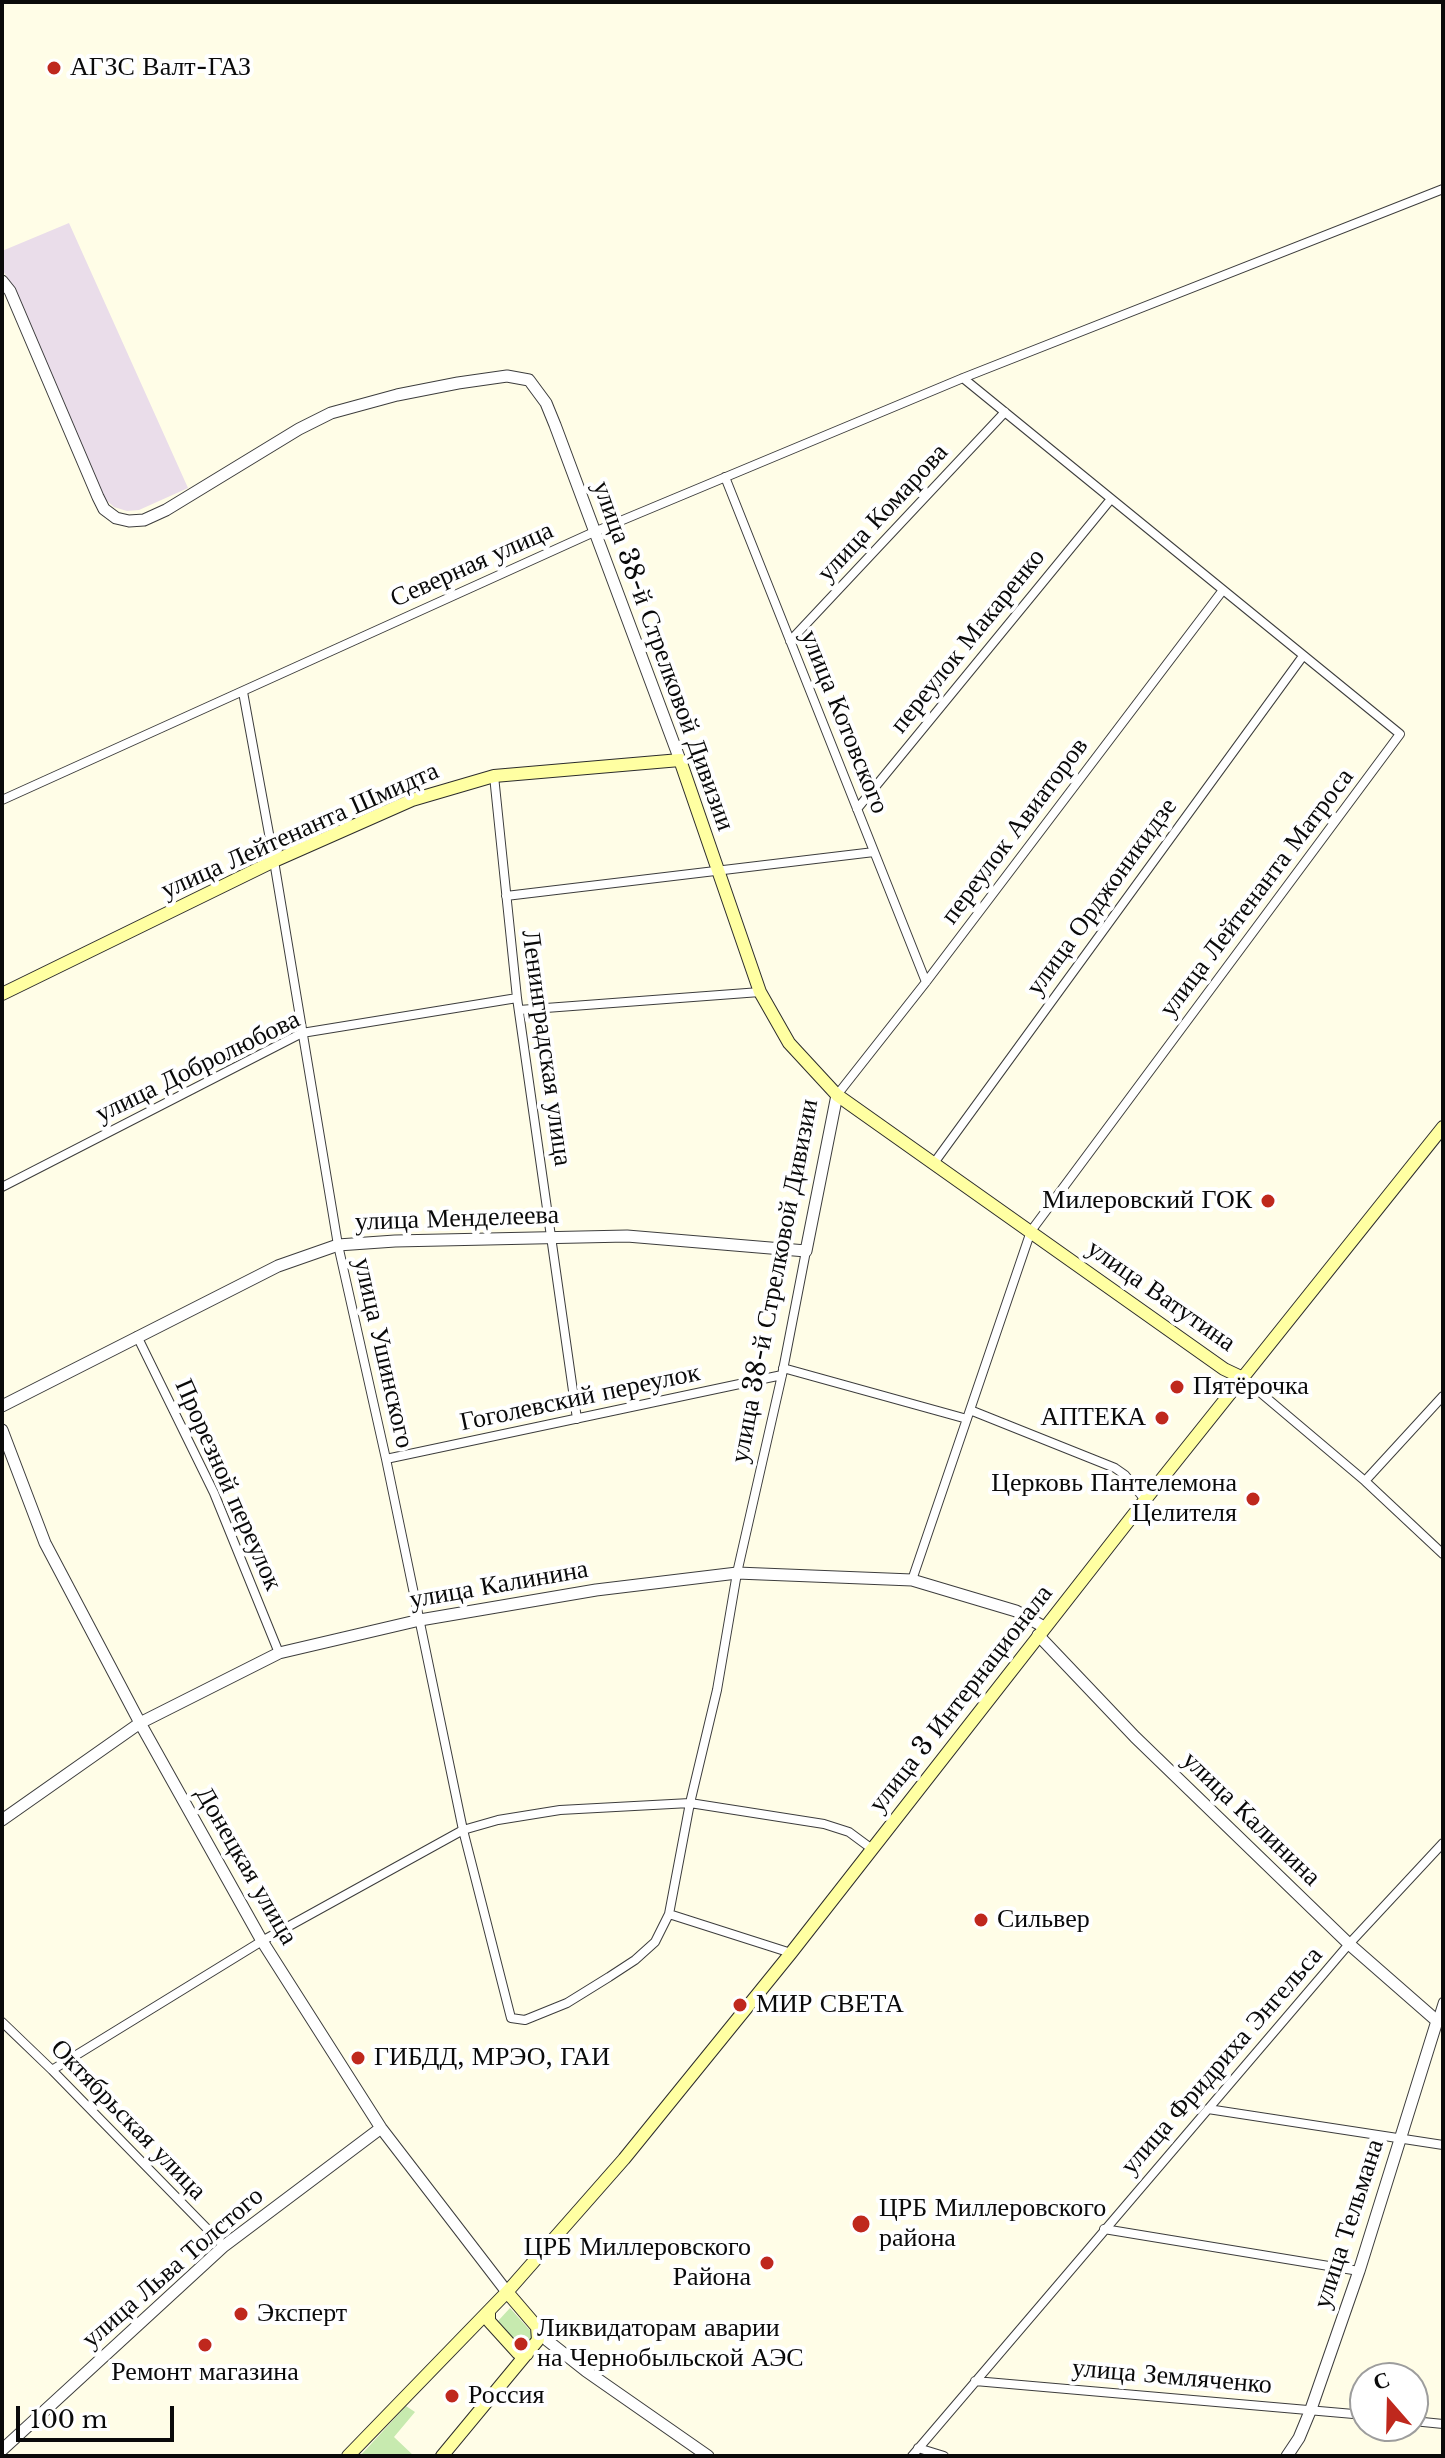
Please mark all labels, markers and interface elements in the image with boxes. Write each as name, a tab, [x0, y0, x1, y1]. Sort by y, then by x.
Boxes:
place label: АГЗС Валт-ГАЗ	[70, 52, 251, 84]
marker: АГЗС Валт-ГАЗ	[45, 59, 63, 77]
street label: улица Комарова	[811, 437, 955, 589]
street label: улица 38-й Стрелковой Дивизии	[585, 477, 741, 835]
street label: Северная улица	[386, 515, 558, 615]
street label: переулок Макаренко	[884, 542, 1052, 740]
street label: улица Котовского	[793, 626, 895, 818]
street label: переулок Авиаторов	[935, 732, 1095, 930]
street label: улица Лейтенанта Шмидта	[156, 756, 444, 906]
street label: улица Лейтенанта Матроса	[1153, 763, 1361, 1023]
street label: улица Орджоникидзе	[1020, 792, 1184, 1002]
street label: Ленинградская улица	[514, 928, 578, 1168]
street label: улица Добролюбова	[91, 1004, 305, 1130]
street label: улица 38-й Стрелковой Дивизии	[724, 1097, 826, 1465]
place label: Милеровский ГОК	[1042, 1185, 1252, 1217]
marker: Милеровский ГОК	[1259, 1192, 1277, 1210]
street label: улица Менделеева	[354, 1200, 560, 1238]
street label: улица Ватутина	[1081, 1233, 1241, 1359]
street label: улица Ушинского	[346, 1255, 420, 1451]
street label: Гоголевский переулок	[457, 1357, 703, 1439]
place label: Пятёрочка	[1193, 1371, 1309, 1403]
street label: Прорезной переулок	[167, 1375, 289, 1595]
marker: Пятёрочка	[1168, 1378, 1186, 1396]
place label: АПТЕКА	[1041, 1402, 1146, 1434]
marker: АПТЕКА	[1153, 1409, 1171, 1427]
place label: Церковь Пантелемона Целителя	[991, 1468, 1237, 1530]
marker: Церковь Пантелемона Целителя	[1244, 1490, 1262, 1508]
street label: улица Калинина	[407, 1554, 591, 1616]
street label: улица 3 Интернационала	[862, 1579, 1060, 1819]
street label: улица Калинина	[1175, 1745, 1327, 1893]
street label: Донецкая улица	[188, 1781, 304, 1951]
place label: Сильвер	[997, 1904, 1090, 1936]
marker: Сильвер	[972, 1911, 990, 1929]
street label: улица Фридриха Энгельса	[1114, 1941, 1330, 2181]
place label: МИР СВЕТА	[756, 1989, 904, 2021]
marker: МИР СВЕТА	[731, 1996, 749, 2014]
street label: Октябрьская улица	[43, 2033, 213, 2207]
place label: ГИБДД, МРЭО, ГАИ	[374, 2042, 610, 2074]
marker: ГИБДД, МРЭО, ГАИ	[349, 2049, 367, 2067]
street label: улица Тельмана	[1307, 2135, 1391, 2313]
street label: улица Льва Толстого	[76, 2181, 270, 2355]
place label: ЦРБ Миллеровского района	[879, 2193, 1106, 2254]
marker: ЦРБ Миллеровского района	[850, 2213, 872, 2235]
place label: ЦРБ Миллеровского Района	[524, 2232, 751, 2294]
marker: ЦРБ Миллеровского Района	[758, 2254, 776, 2272]
place label: Эксперт	[257, 2298, 347, 2330]
marker: Эксперт	[232, 2305, 250, 2323]
place label: Ликвидаторам аварии на Чернобыльской АЭС	[537, 2313, 804, 2374]
marker: Ликвидаторам аварии на Чернобыльской АЭС	[512, 2335, 530, 2353]
marker: Ремонт магазина	[196, 2336, 214, 2354]
street label: улица Земляченко	[1071, 2353, 1273, 2401]
place label: Ремонт магазина	[111, 2357, 299, 2389]
north arrow	[1349, 2362, 1429, 2442]
text: С	[1369, 2365, 1393, 2396]
place label: Россия	[468, 2380, 544, 2412]
marker: Россия	[443, 2387, 461, 2405]
scale bar	[20, 2390, 178, 2440]
text: 100 m	[30, 2405, 108, 2434]

